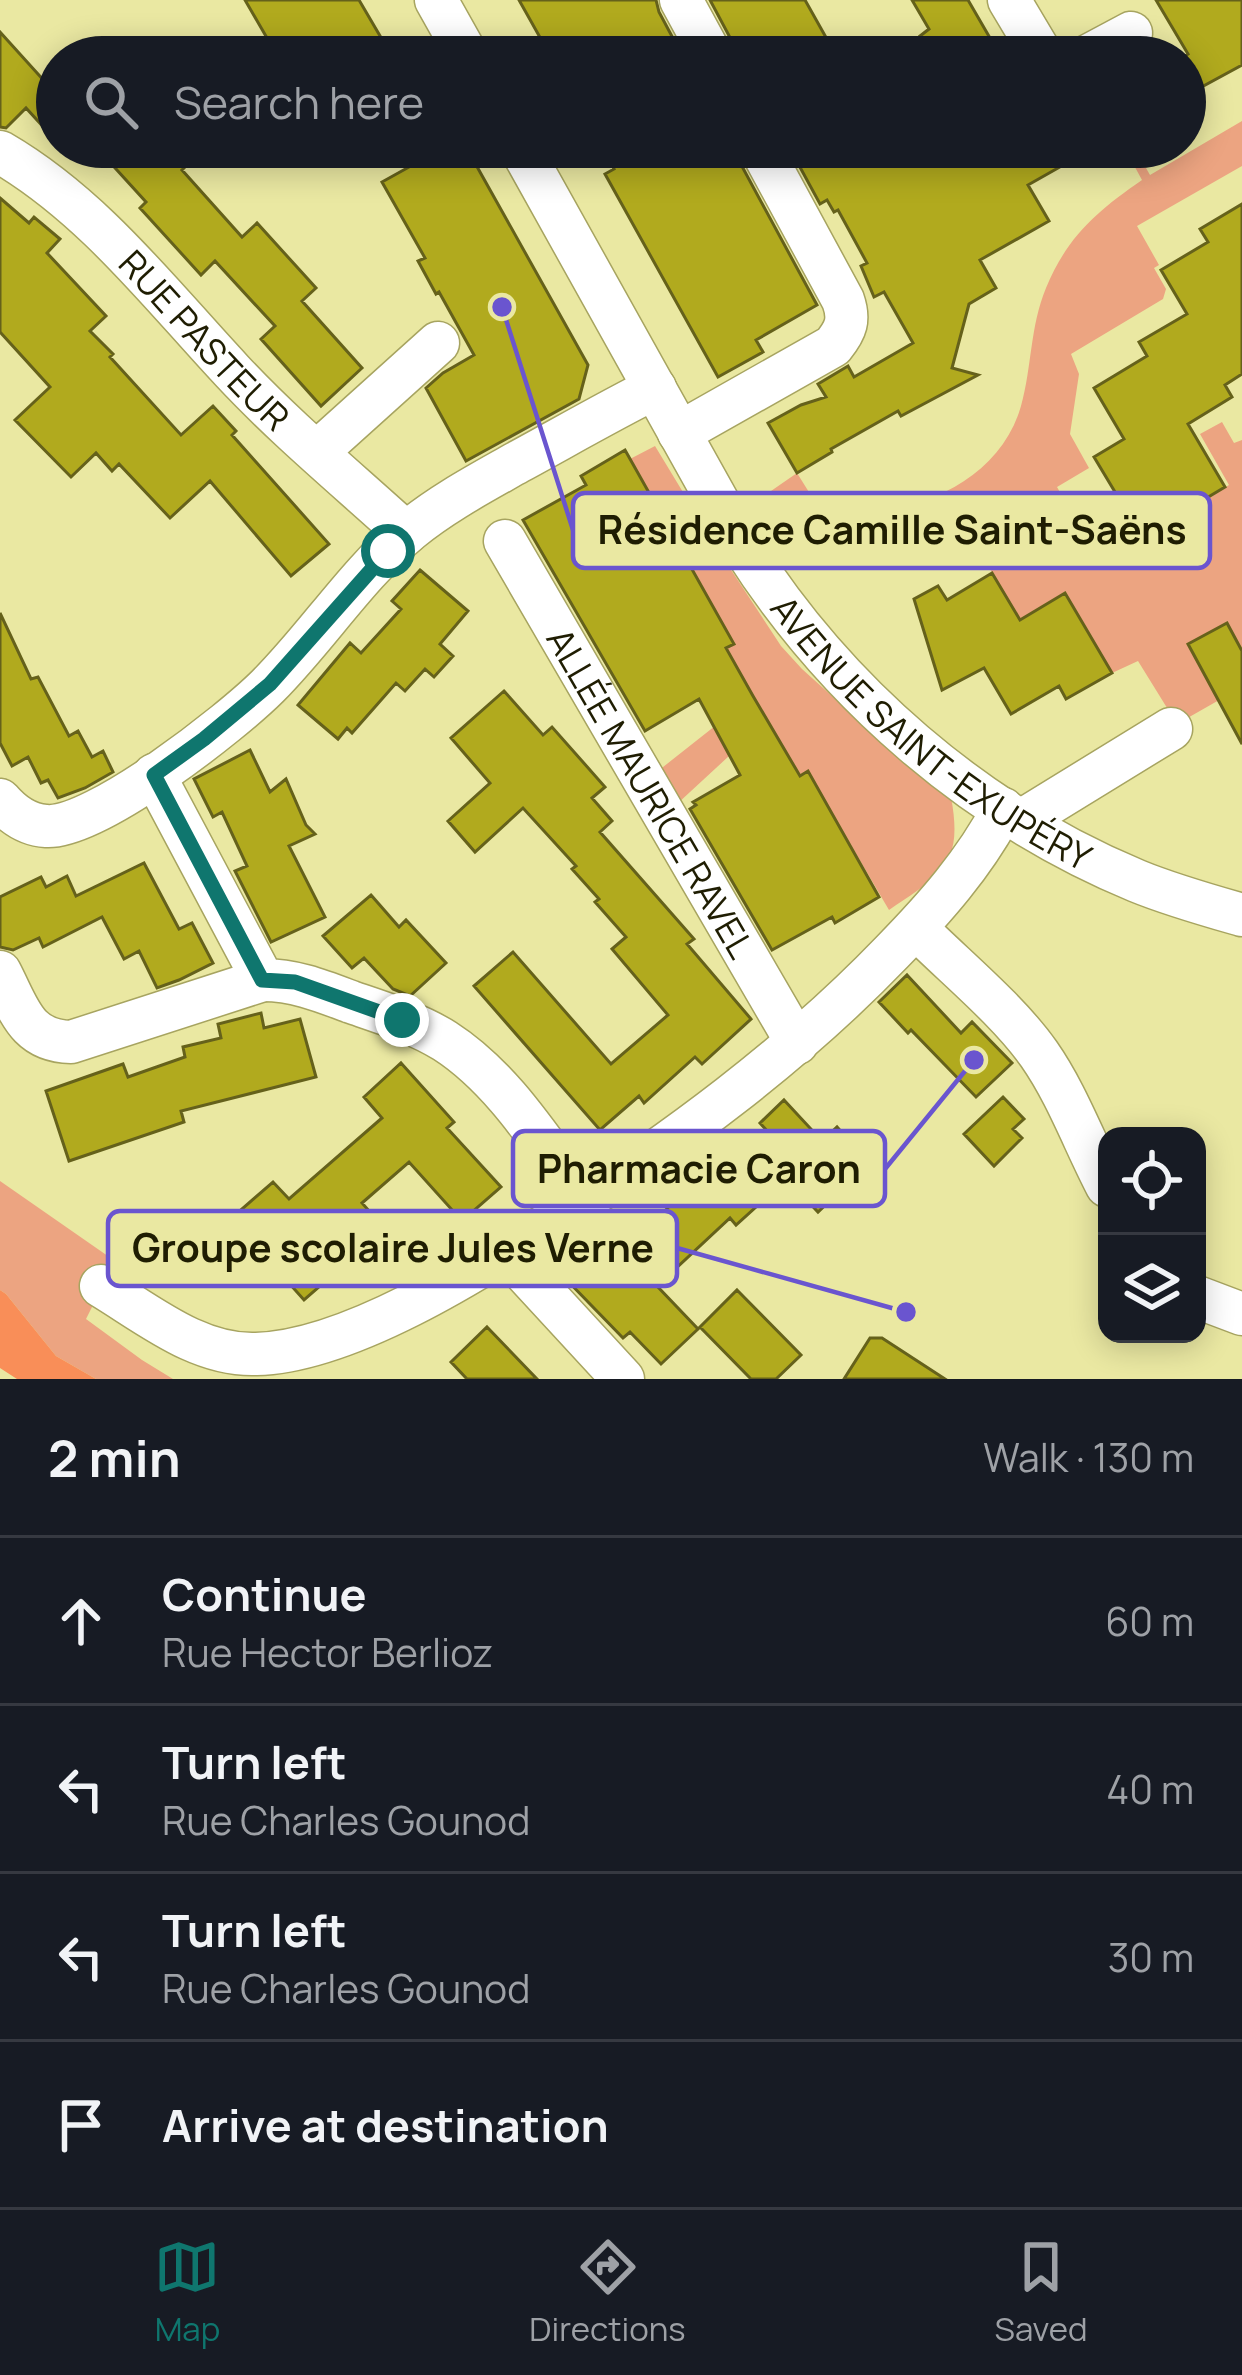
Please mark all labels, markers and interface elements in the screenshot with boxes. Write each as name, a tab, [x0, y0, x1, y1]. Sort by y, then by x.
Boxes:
search box	[36, 36, 1206, 168]
icon: search	[78, 69, 144, 135]
text: Search here	[174, 71, 424, 133]
street label: RUE PASTEUR	[109, 239, 301, 441]
callout: Résidence Camille Saint-Saëns	[573, 493, 1210, 568]
text: Résidence Camille Saint-Saëns	[597, 502, 1187, 556]
route start	[361, 524, 415, 578]
street label: AVENUE SAINT-EXUPÉRY	[760, 585, 1101, 882]
street label: ALLÉE MAURICE RAVEL	[536, 619, 766, 966]
route end	[375, 993, 429, 1047]
map controls	[1098, 1127, 1206, 1343]
button: locate	[1098, 1127, 1206, 1235]
callout: Pharmacie Caron	[513, 1131, 885, 1206]
text: Pharmacie Caron	[537, 1141, 861, 1195]
callout: Groupe scolaire Jules Verne	[108, 1211, 677, 1286]
text: Groupe scolaire Jules Verne	[132, 1220, 654, 1274]
button: layers	[1098, 1235, 1206, 1343]
text: 2 min	[48, 1423, 181, 1492]
text: Walk · 130 m	[983, 1430, 1194, 1484]
text: Continue	[162, 1563, 367, 1625]
icon: ahead	[48, 1588, 114, 1654]
text: 60 m	[1105, 1594, 1194, 1648]
text: Rue Hector Berlioz	[162, 1625, 493, 1679]
text: Turn left	[162, 1731, 347, 1793]
icon: left	[48, 1756, 114, 1822]
text: 40 m	[1106, 1762, 1194, 1816]
text: Rue Charles Gounod	[162, 1793, 530, 1847]
text: Turn left	[162, 1899, 347, 1961]
icon: left	[48, 1924, 114, 1990]
text: 30 m	[1108, 1930, 1194, 1984]
text: Rue Charles Gounod	[162, 1961, 530, 2015]
icon: arrive	[48, 2092, 114, 2158]
text: Arrive at destination	[162, 2094, 609, 2156]
tab: Map	[154, 2234, 220, 2351]
tab: Directions	[529, 2234, 686, 2351]
tab: Saved	[995, 2234, 1088, 2351]

